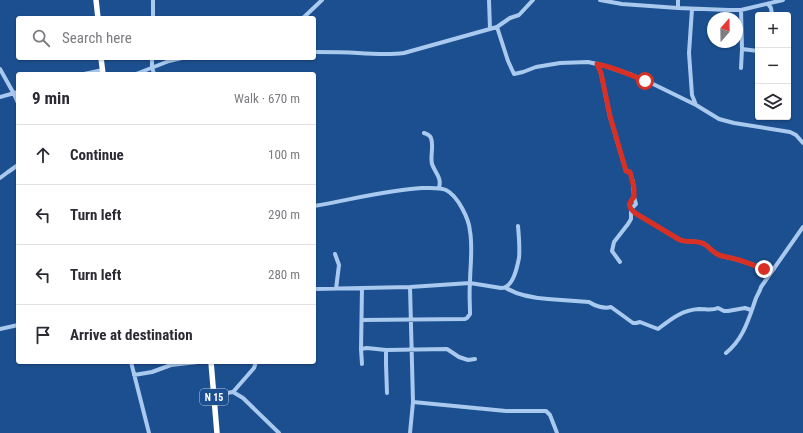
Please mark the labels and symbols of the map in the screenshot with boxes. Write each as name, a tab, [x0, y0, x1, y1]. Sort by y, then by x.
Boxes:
north arrow	[707, 12, 743, 48]
route start	[636, 72, 654, 90]
route end	[755, 260, 773, 278]
road number: N 15	[200, 389, 228, 405]

